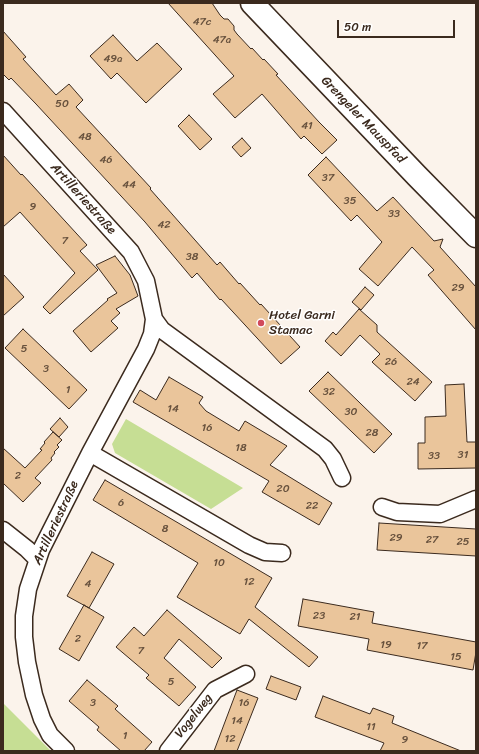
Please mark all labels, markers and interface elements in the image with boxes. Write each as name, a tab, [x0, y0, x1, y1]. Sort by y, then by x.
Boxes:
scale bar	[339, 12, 457, 38]
house number: 47c	[193, 15, 211, 29]
text: 50 m	[344, 16, 371, 38]
house number: 47a	[213, 33, 231, 47]
house number: 49a	[103, 52, 123, 66]
street label: Grengeler Mauspfad	[317, 73, 409, 167]
house number: 50	[55, 97, 69, 111]
house number: 41	[301, 119, 313, 133]
house number: 48	[78, 130, 92, 144]
house number: 46	[99, 153, 113, 167]
street label: Artilleriestraße	[47, 160, 119, 238]
house number: 37	[322, 171, 334, 185]
house number: 44	[122, 178, 136, 192]
house number: 35	[344, 194, 356, 208]
house number: 9	[30, 200, 36, 214]
house number: 33	[388, 207, 400, 221]
house number: 42	[157, 218, 171, 232]
house number: 7	[62, 234, 68, 248]
house number: 38	[186, 250, 198, 264]
house number: 29	[451, 281, 465, 295]
place label: Hotel Garni Stamac	[269, 308, 335, 339]
marker: Hotel Garni Stamac	[256, 318, 266, 328]
house number: 5	[21, 342, 27, 356]
house number: 26	[385, 355, 397, 369]
house number: 3	[43, 362, 49, 376]
house number: 24	[406, 375, 420, 389]
house number: 1	[66, 383, 70, 397]
house number: 32	[323, 385, 335, 399]
house number: 14	[167, 402, 179, 416]
house number: 30	[345, 405, 357, 419]
house number: 16	[202, 421, 212, 435]
house number: 28	[366, 426, 378, 440]
house number: 18	[235, 441, 247, 455]
house number: 31	[458, 448, 468, 462]
house number: 33	[428, 449, 440, 463]
house number: 2	[15, 469, 21, 483]
street label: Artilleriestraße	[30, 479, 82, 567]
house number: 20	[276, 482, 290, 496]
house number: 6	[118, 496, 124, 510]
house number: 22	[306, 499, 318, 513]
house number: 8	[162, 522, 168, 536]
house number: 29	[389, 531, 403, 545]
house number: 27	[426, 533, 438, 547]
house number: 25	[456, 535, 470, 549]
house number: 10	[213, 556, 225, 570]
house number: 12	[243, 575, 255, 589]
house number: 4	[85, 577, 91, 591]
house number: 23	[313, 609, 325, 623]
house number: 21	[349, 610, 361, 624]
house number: 2	[75, 632, 81, 646]
house number: 19	[380, 638, 392, 652]
house number: 17	[417, 639, 427, 653]
house number: 7	[138, 644, 144, 658]
house number: 15	[450, 650, 462, 664]
house number: 5	[168, 675, 174, 689]
street label: Vogelweg	[172, 691, 216, 741]
house number: 3	[90, 696, 96, 710]
house number: 16	[239, 696, 249, 710]
house number: 14	[231, 714, 243, 728]
house number: 11	[366, 720, 376, 734]
house number: 1	[123, 729, 127, 743]
house number: 12	[224, 732, 236, 746]
house number: 9	[402, 733, 408, 747]

